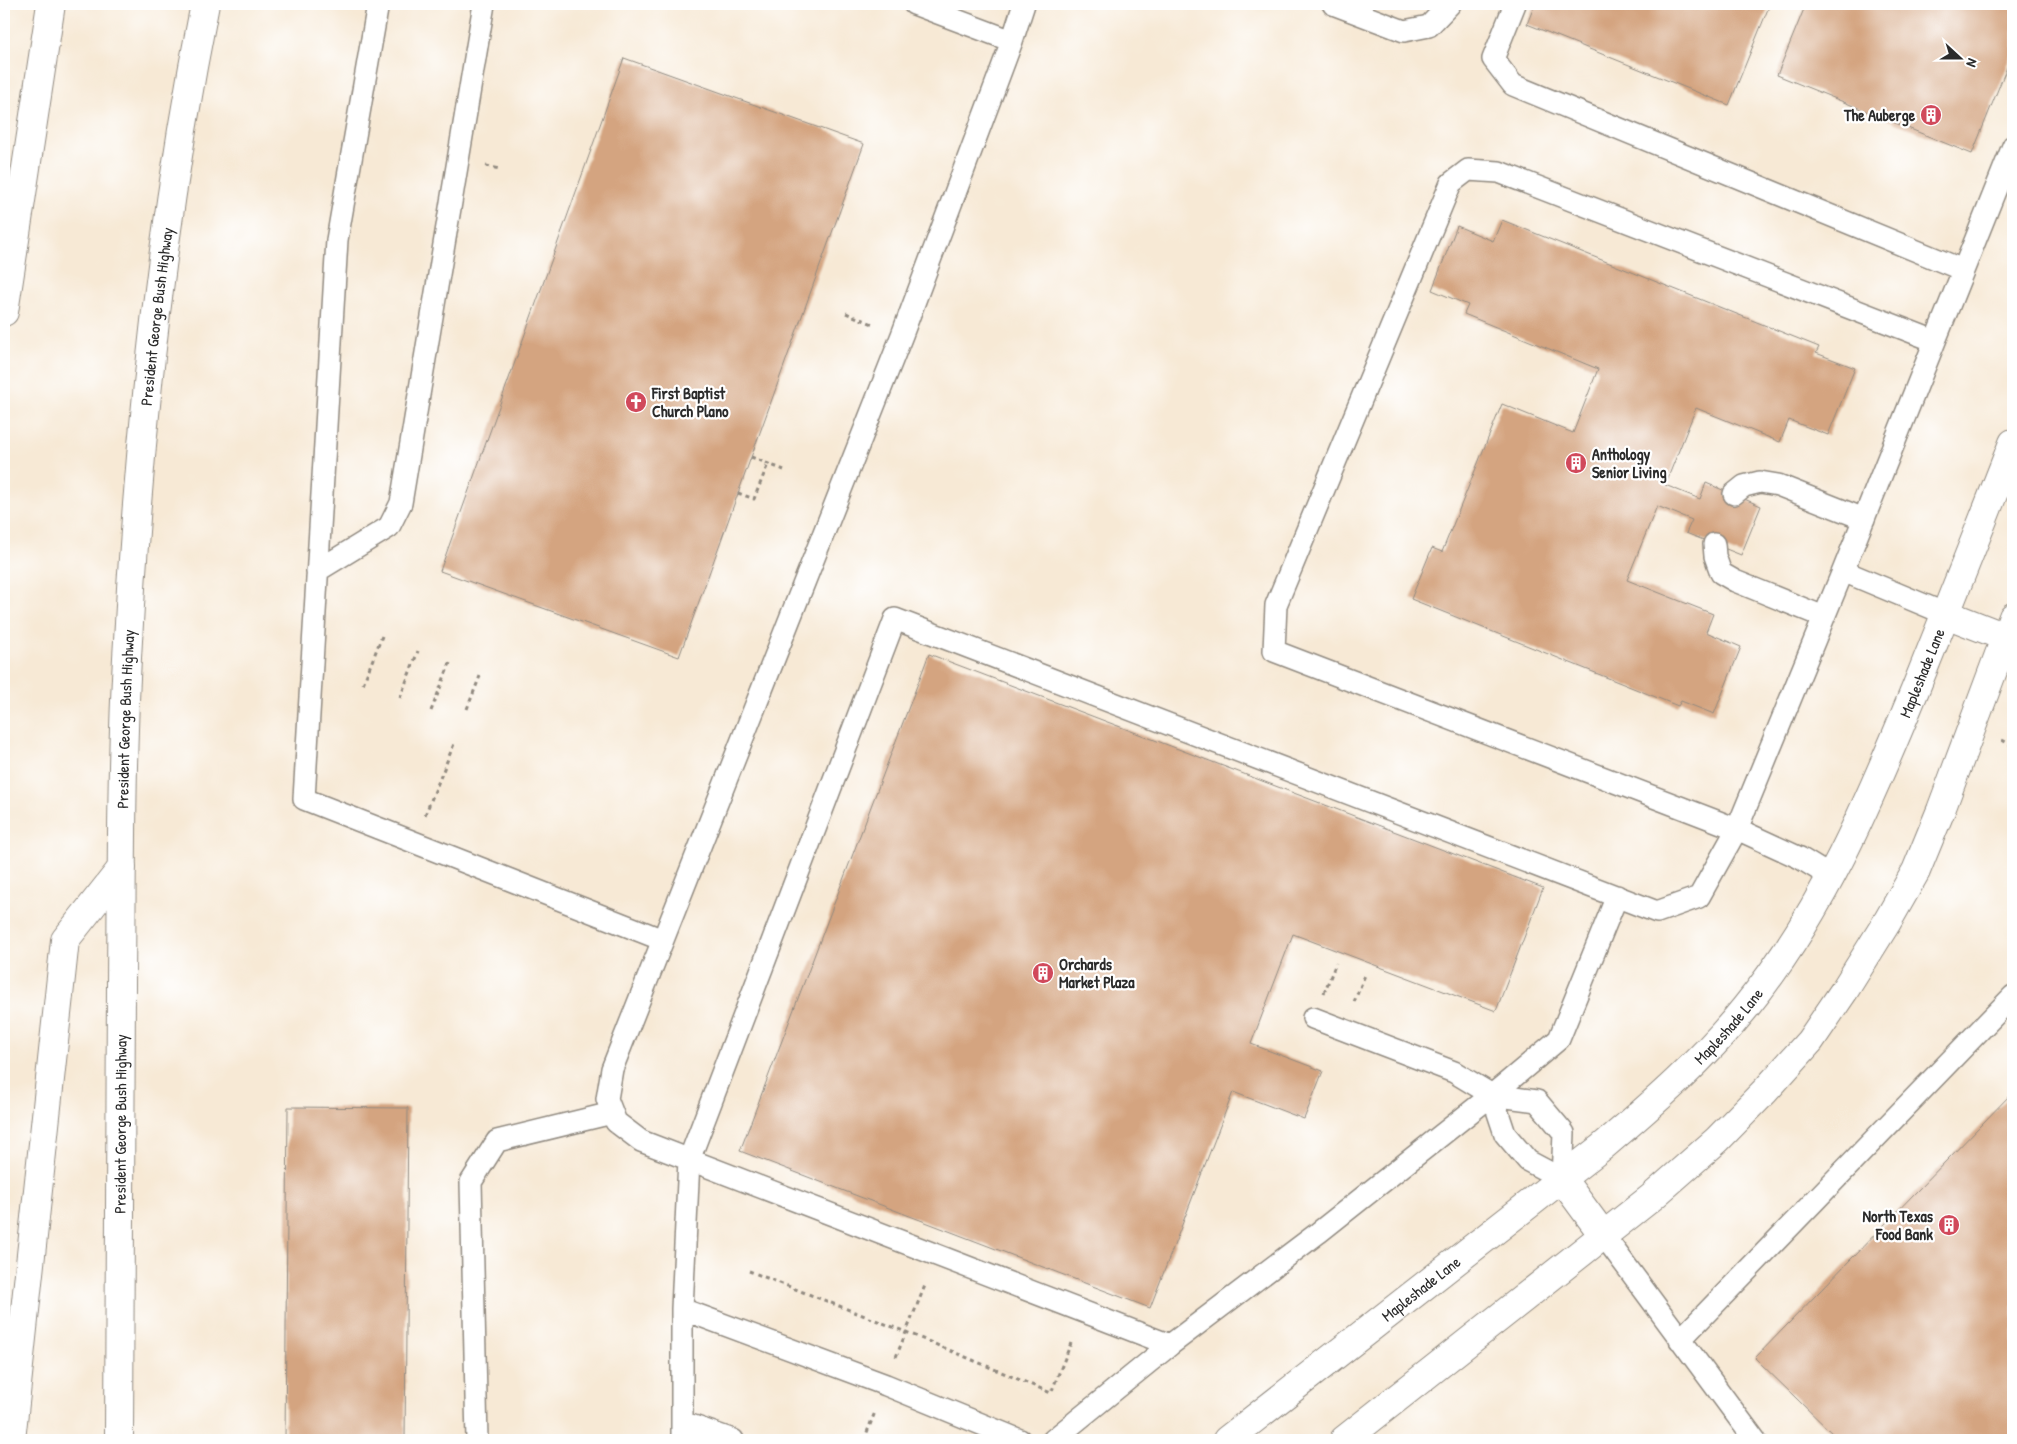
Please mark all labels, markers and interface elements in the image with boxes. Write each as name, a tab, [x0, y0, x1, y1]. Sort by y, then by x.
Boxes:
north arrow	[1934, 32, 1984, 82]
text: N	[1962, 56, 1983, 70]
building icon: The Auberge	[1919, 103, 1943, 127]
place label: The Auberge	[1843, 104, 1916, 127]
street label: President George Bush Highway	[135, 226, 178, 407]
place label: First Baptist Church Plano	[651, 382, 729, 422]
church icon: First Baptist Church Plano	[624, 390, 648, 414]
place label: Anthology Senior Living	[1592, 443, 1667, 484]
building icon: Anthology Senior Living	[1564, 451, 1588, 475]
street label: Mapleshade Lane	[1894, 624, 1950, 721]
street label: President George Bush Highway	[111, 629, 140, 809]
place label: Orchards Market Plaza	[1059, 953, 1135, 993]
building icon: Orchards Market Plaza	[1031, 961, 1055, 985]
street label: Mapleshade Lane	[1689, 983, 1768, 1069]
street label: President George Bush Highway	[109, 1034, 132, 1214]
place label: North Texas Food Bank	[1863, 1205, 1934, 1245]
building icon: North Texas Food Bank	[1937, 1213, 1961, 1237]
street label: Mapleshade Lane	[1377, 1250, 1465, 1326]

